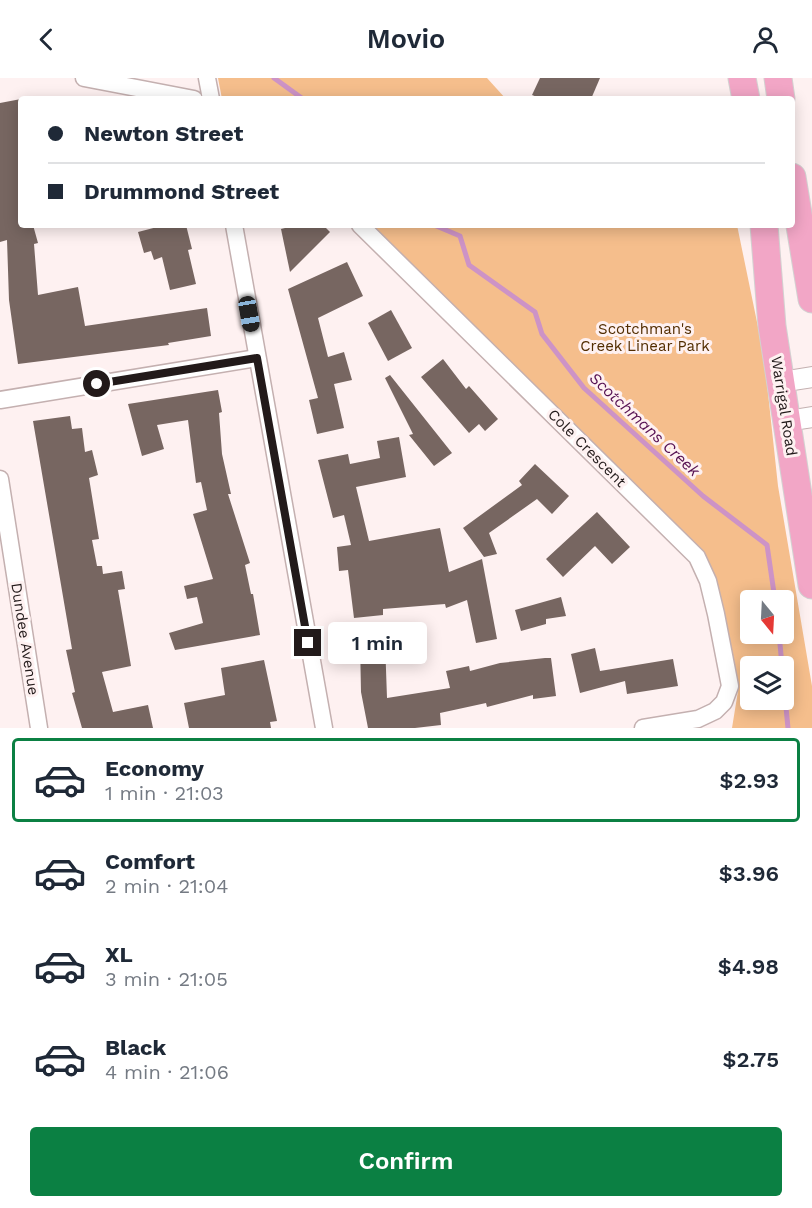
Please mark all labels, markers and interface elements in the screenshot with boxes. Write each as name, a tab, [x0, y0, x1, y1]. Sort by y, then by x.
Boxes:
icon: back	[30, 23, 63, 56]
text: Movio	[367, 23, 445, 55]
icon: person	[749, 23, 782, 56]
text: Newton Street	[84, 121, 243, 146]
text: Drummond Street	[84, 179, 279, 204]
car	[237, 295, 261, 333]
park label: Scotchman's Creek Linear Park	[580, 320, 710, 355]
street label: Warrigal Road	[767, 355, 801, 457]
water label: Scotchmans Creek	[585, 368, 705, 481]
route start	[83, 370, 110, 397]
street label: Cole Crescent	[544, 405, 630, 491]
street label: Dundee Avenue	[7, 581, 43, 697]
north arrow	[740, 590, 794, 644]
map controls	[740, 590, 794, 710]
callout: 1 min	[329, 622, 428, 664]
route end	[294, 629, 321, 656]
text: 1 min	[352, 631, 403, 655]
button: layers	[740, 656, 794, 710]
icon: car	[33, 753, 87, 807]
text: Economy	[105, 756, 204, 781]
text: $2.93	[720, 768, 779, 793]
text: 1 min · 21:03	[105, 781, 224, 805]
icon: car	[33, 846, 87, 900]
text: Comfort	[105, 849, 195, 874]
text: $3.96	[719, 861, 779, 886]
text: 2 min · 21:04	[105, 874, 228, 898]
icon: car	[33, 939, 87, 993]
text: XL	[105, 942, 133, 967]
text: $4.98	[718, 954, 779, 979]
text: 3 min · 21:05	[105, 967, 228, 991]
icon: car	[33, 1032, 87, 1086]
text: Black	[105, 1035, 166, 1060]
text: $2.75	[723, 1047, 779, 1072]
text: 4 min · 21:06	[105, 1060, 229, 1084]
button: Confirm	[30, 1127, 782, 1196]

